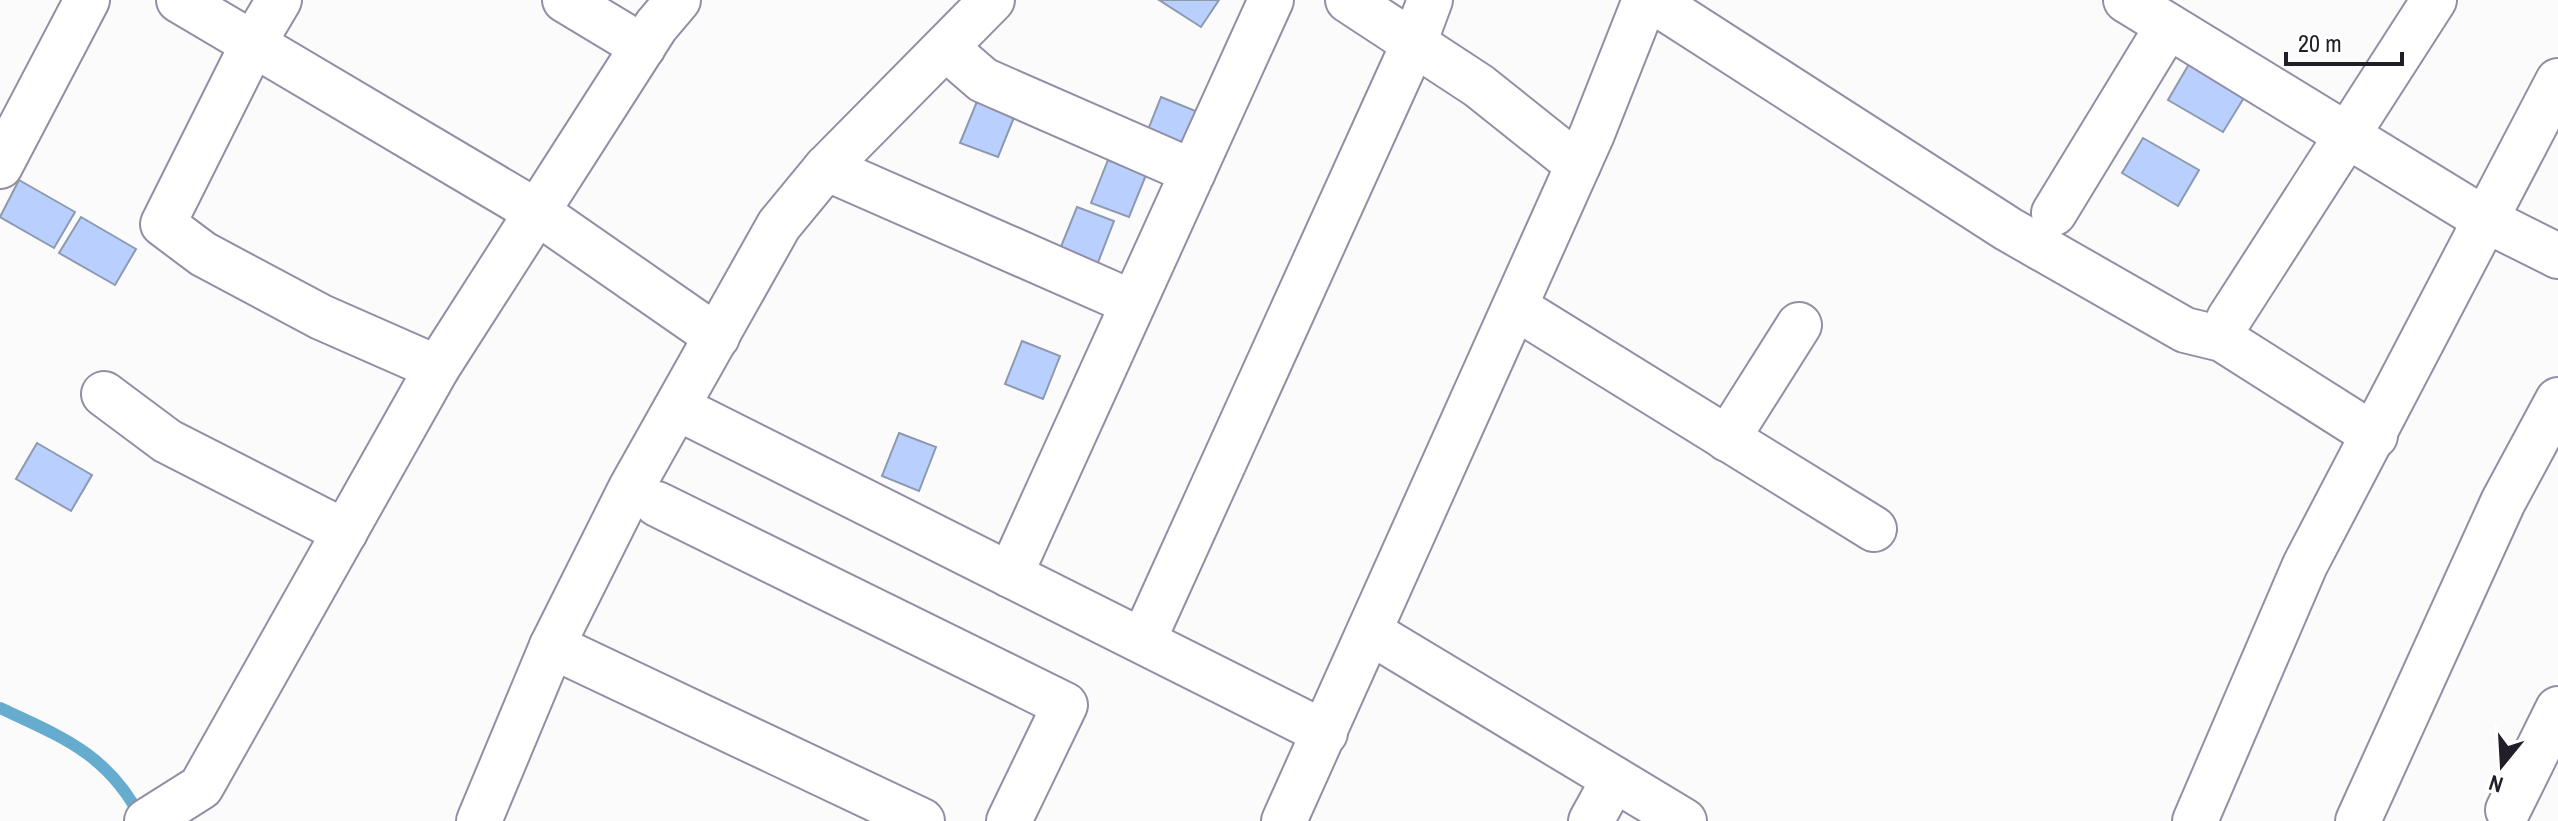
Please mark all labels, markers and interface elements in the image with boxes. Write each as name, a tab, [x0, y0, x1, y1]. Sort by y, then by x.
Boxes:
scale bar	[2286, 16, 2402, 66]
text: 20 m	[2298, 27, 2342, 59]
north arrow	[2462, 725, 2542, 805]
text: N	[2485, 768, 2507, 800]

